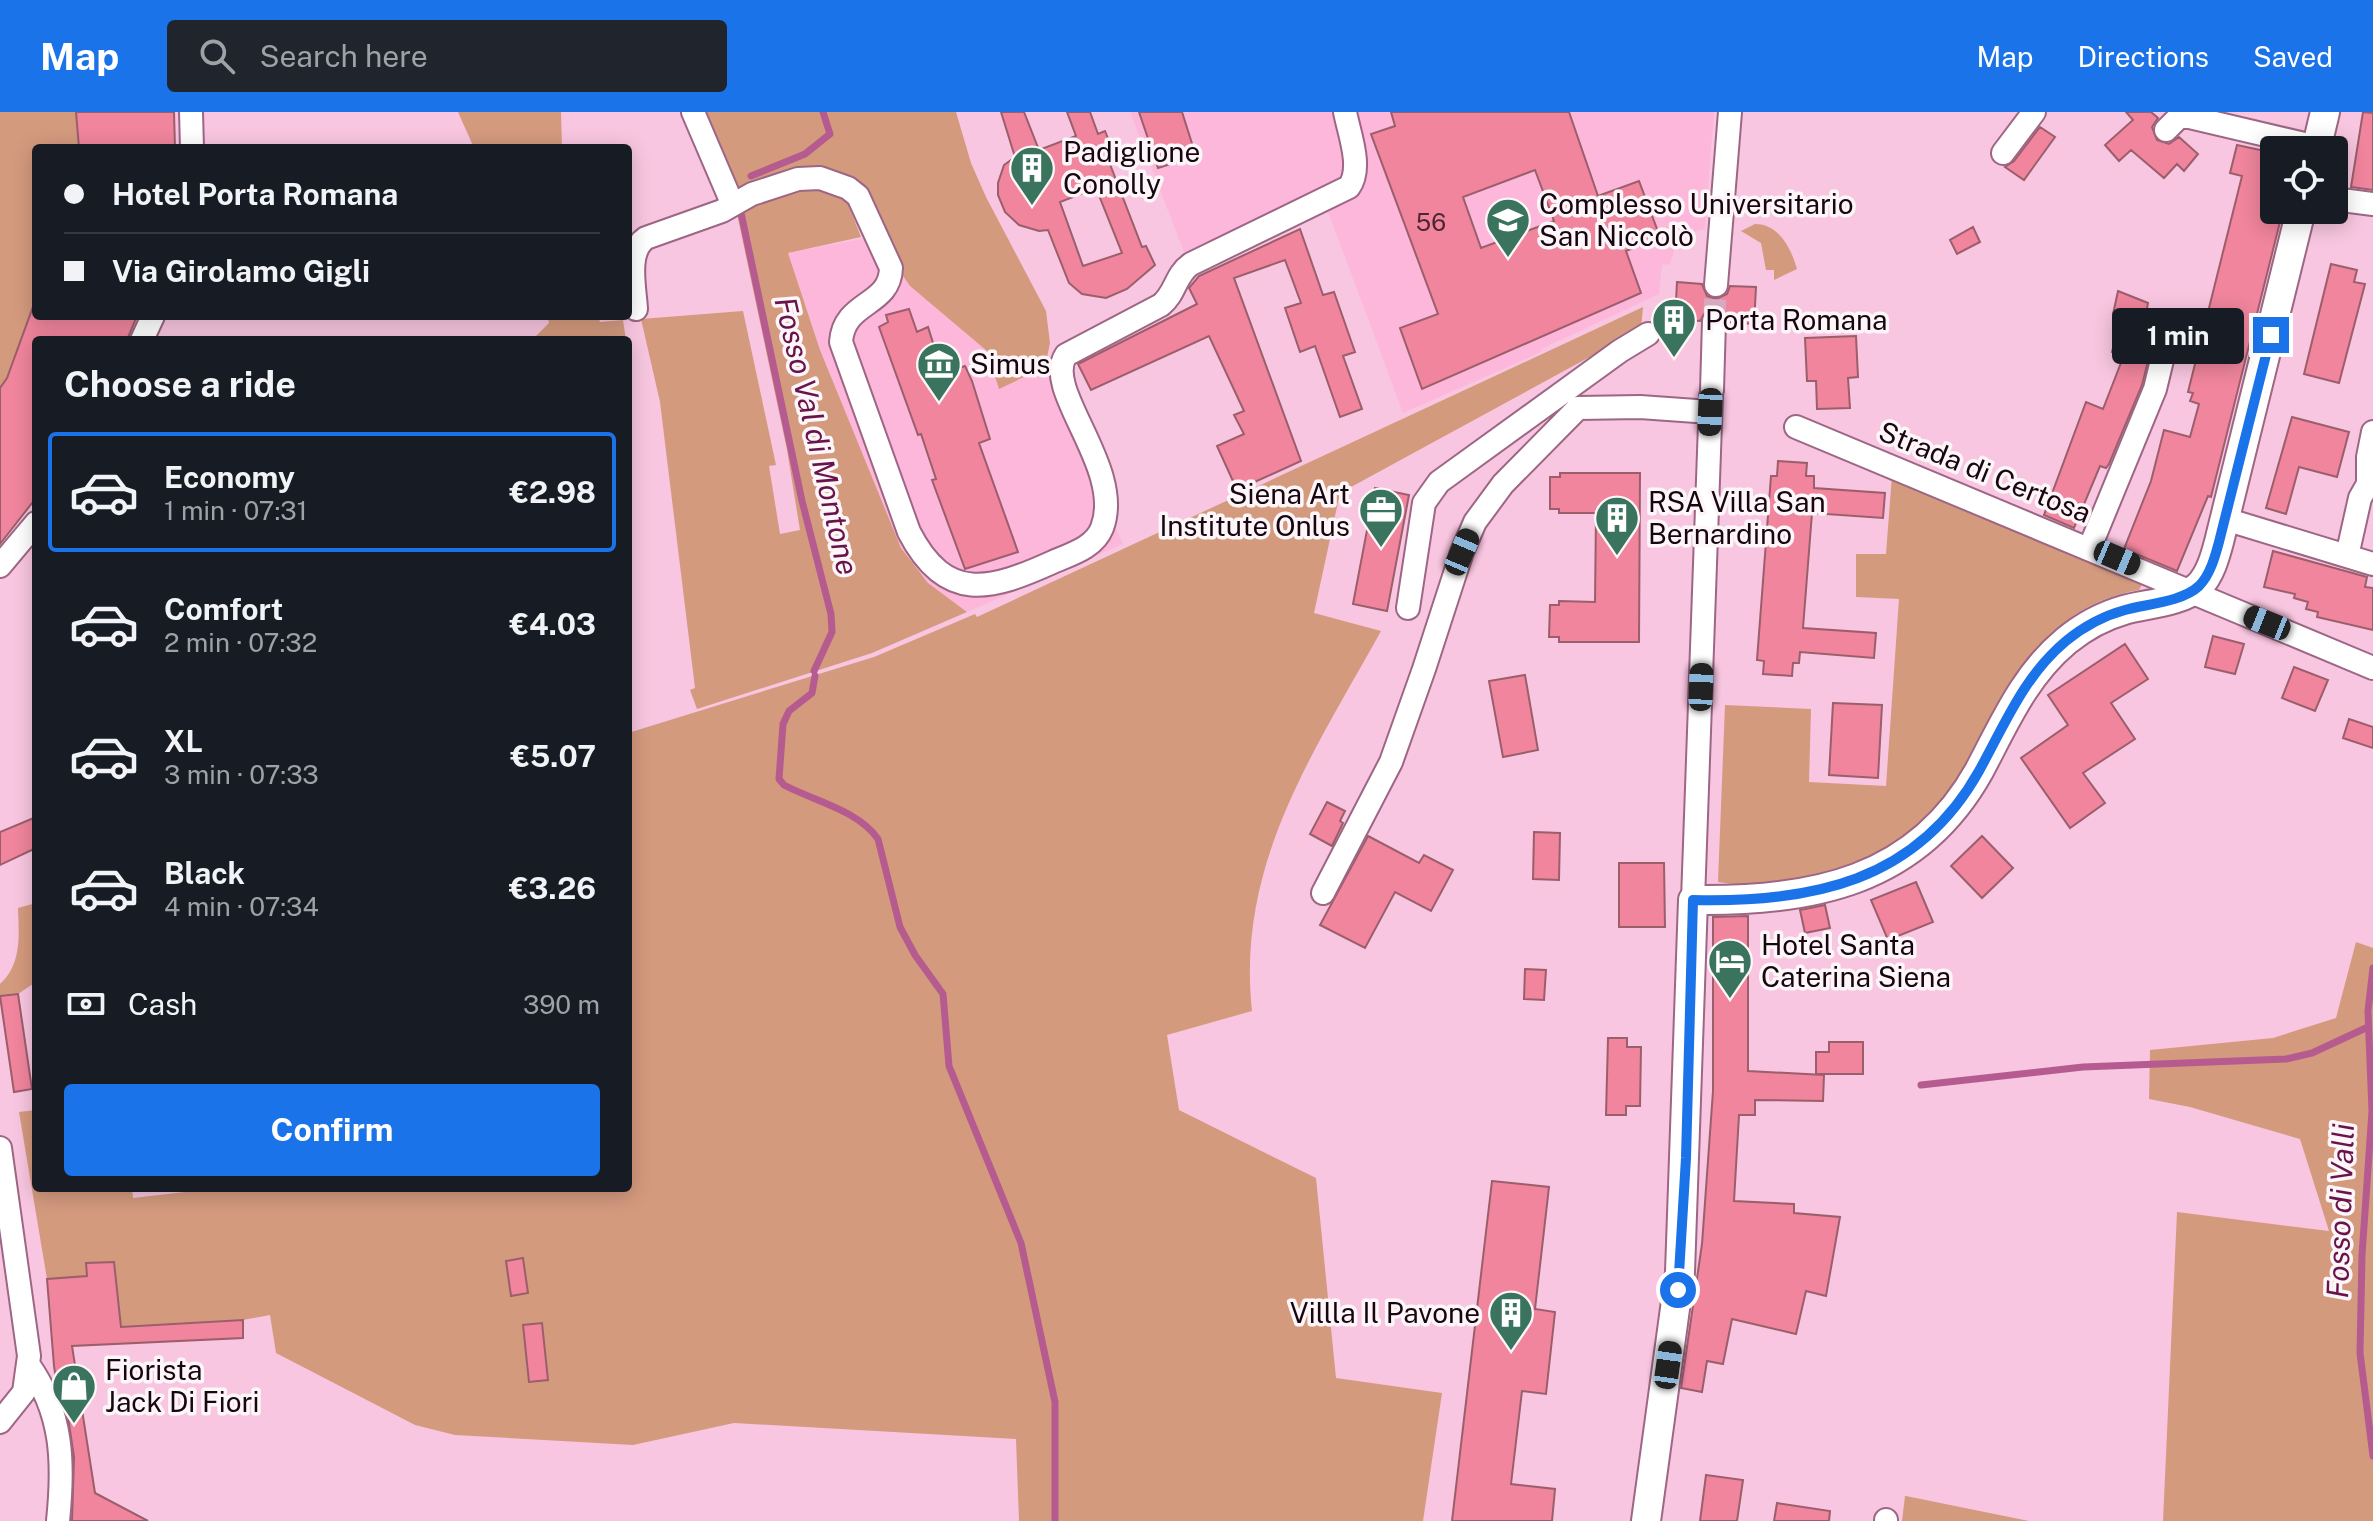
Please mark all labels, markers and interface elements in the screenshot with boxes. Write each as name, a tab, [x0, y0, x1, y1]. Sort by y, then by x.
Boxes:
search box	[167, 20, 727, 92]
text: Map	[40, 34, 119, 79]
icon: search	[195, 34, 239, 78]
text: Search here	[259, 38, 428, 74]
text: Map	[1977, 40, 2033, 73]
text: Directions	[2077, 40, 2209, 73]
text: Saved	[2253, 40, 2333, 73]
place label: Padiglione Conolly	[1063, 135, 1200, 200]
map controls	[2260, 136, 2348, 224]
button: locate	[2260, 136, 2348, 224]
building icon: Padiglione Conolly	[1008, 144, 1056, 207]
text: Hotel Porta Romana	[112, 176, 398, 212]
place label: Complesso Universitario San Niccolò	[1539, 187, 1854, 252]
school or university icon: Complesso Universitario San Niccolò	[1484, 196, 1532, 259]
house number: 56	[1416, 208, 1446, 236]
text: Via Girolamo Gigli	[112, 253, 370, 289]
water label: Fosso Val di Montone	[767, 293, 866, 578]
building icon: Porta Romana	[1650, 296, 1698, 359]
place label: Porta Romana	[1705, 303, 1888, 336]
callout: 1 min	[2111, 307, 2243, 363]
route end	[2253, 317, 2289, 353]
text: 1 min	[2147, 320, 2209, 351]
museum icon: Simus	[915, 340, 963, 403]
place label: Simus	[970, 347, 1051, 380]
text: Choose a ride	[64, 363, 296, 405]
car	[1697, 388, 1723, 436]
street label: Strada di Certosa	[1874, 414, 2096, 529]
icon: car	[68, 456, 140, 528]
text: Economy	[164, 459, 295, 495]
text: €2.98	[510, 474, 596, 510]
place label: Siena Art Institute Onlus	[1159, 477, 1350, 542]
place label: RSA Villa San Bernardino	[1648, 485, 1826, 550]
office icon: Siena Art Institute Onlus	[1357, 486, 1405, 549]
building icon: RSA Villa San Bernardino	[1593, 494, 1641, 557]
text: 1 min · 07:31	[164, 495, 307, 526]
car	[1442, 525, 1482, 579]
car	[2090, 538, 2144, 578]
icon: car	[68, 588, 140, 660]
text: Comfort	[164, 591, 283, 627]
car	[2240, 603, 2294, 643]
text: €4.03	[509, 606, 596, 642]
text: 2 min · 07:32	[164, 627, 317, 658]
car	[1688, 663, 1714, 711]
icon: car	[68, 720, 140, 792]
text: XL	[164, 723, 203, 759]
text: €5.07	[511, 738, 596, 774]
text: 3 min · 07:33	[164, 759, 319, 790]
icon: car	[68, 852, 140, 924]
text: Black	[164, 855, 245, 891]
text: €3.26	[509, 870, 596, 906]
text: 4 min · 07:34	[164, 891, 319, 922]
place label: Hotel Santa Caterina Siena	[1761, 928, 1951, 993]
hotel icon: Hotel Santa Caterina Siena	[1706, 937, 1754, 1000]
icon: cash	[64, 982, 108, 1026]
text: Cash	[128, 986, 197, 1022]
text: 390 m	[523, 989, 600, 1020]
button: Confirm	[64, 1084, 600, 1176]
water label: Fosso di Valli	[2319, 1122, 2361, 1299]
route start	[1660, 1272, 1696, 1308]
building icon: Villla Il Pavone	[1487, 1289, 1535, 1352]
place label: Villla Il Pavone	[1290, 1296, 1480, 1329]
car	[1653, 1340, 1683, 1390]
place label: Fiorista Jack Di Fiori	[105, 1353, 259, 1418]
shop icon: Fiorista Jack Di Fiori	[50, 1362, 98, 1425]

